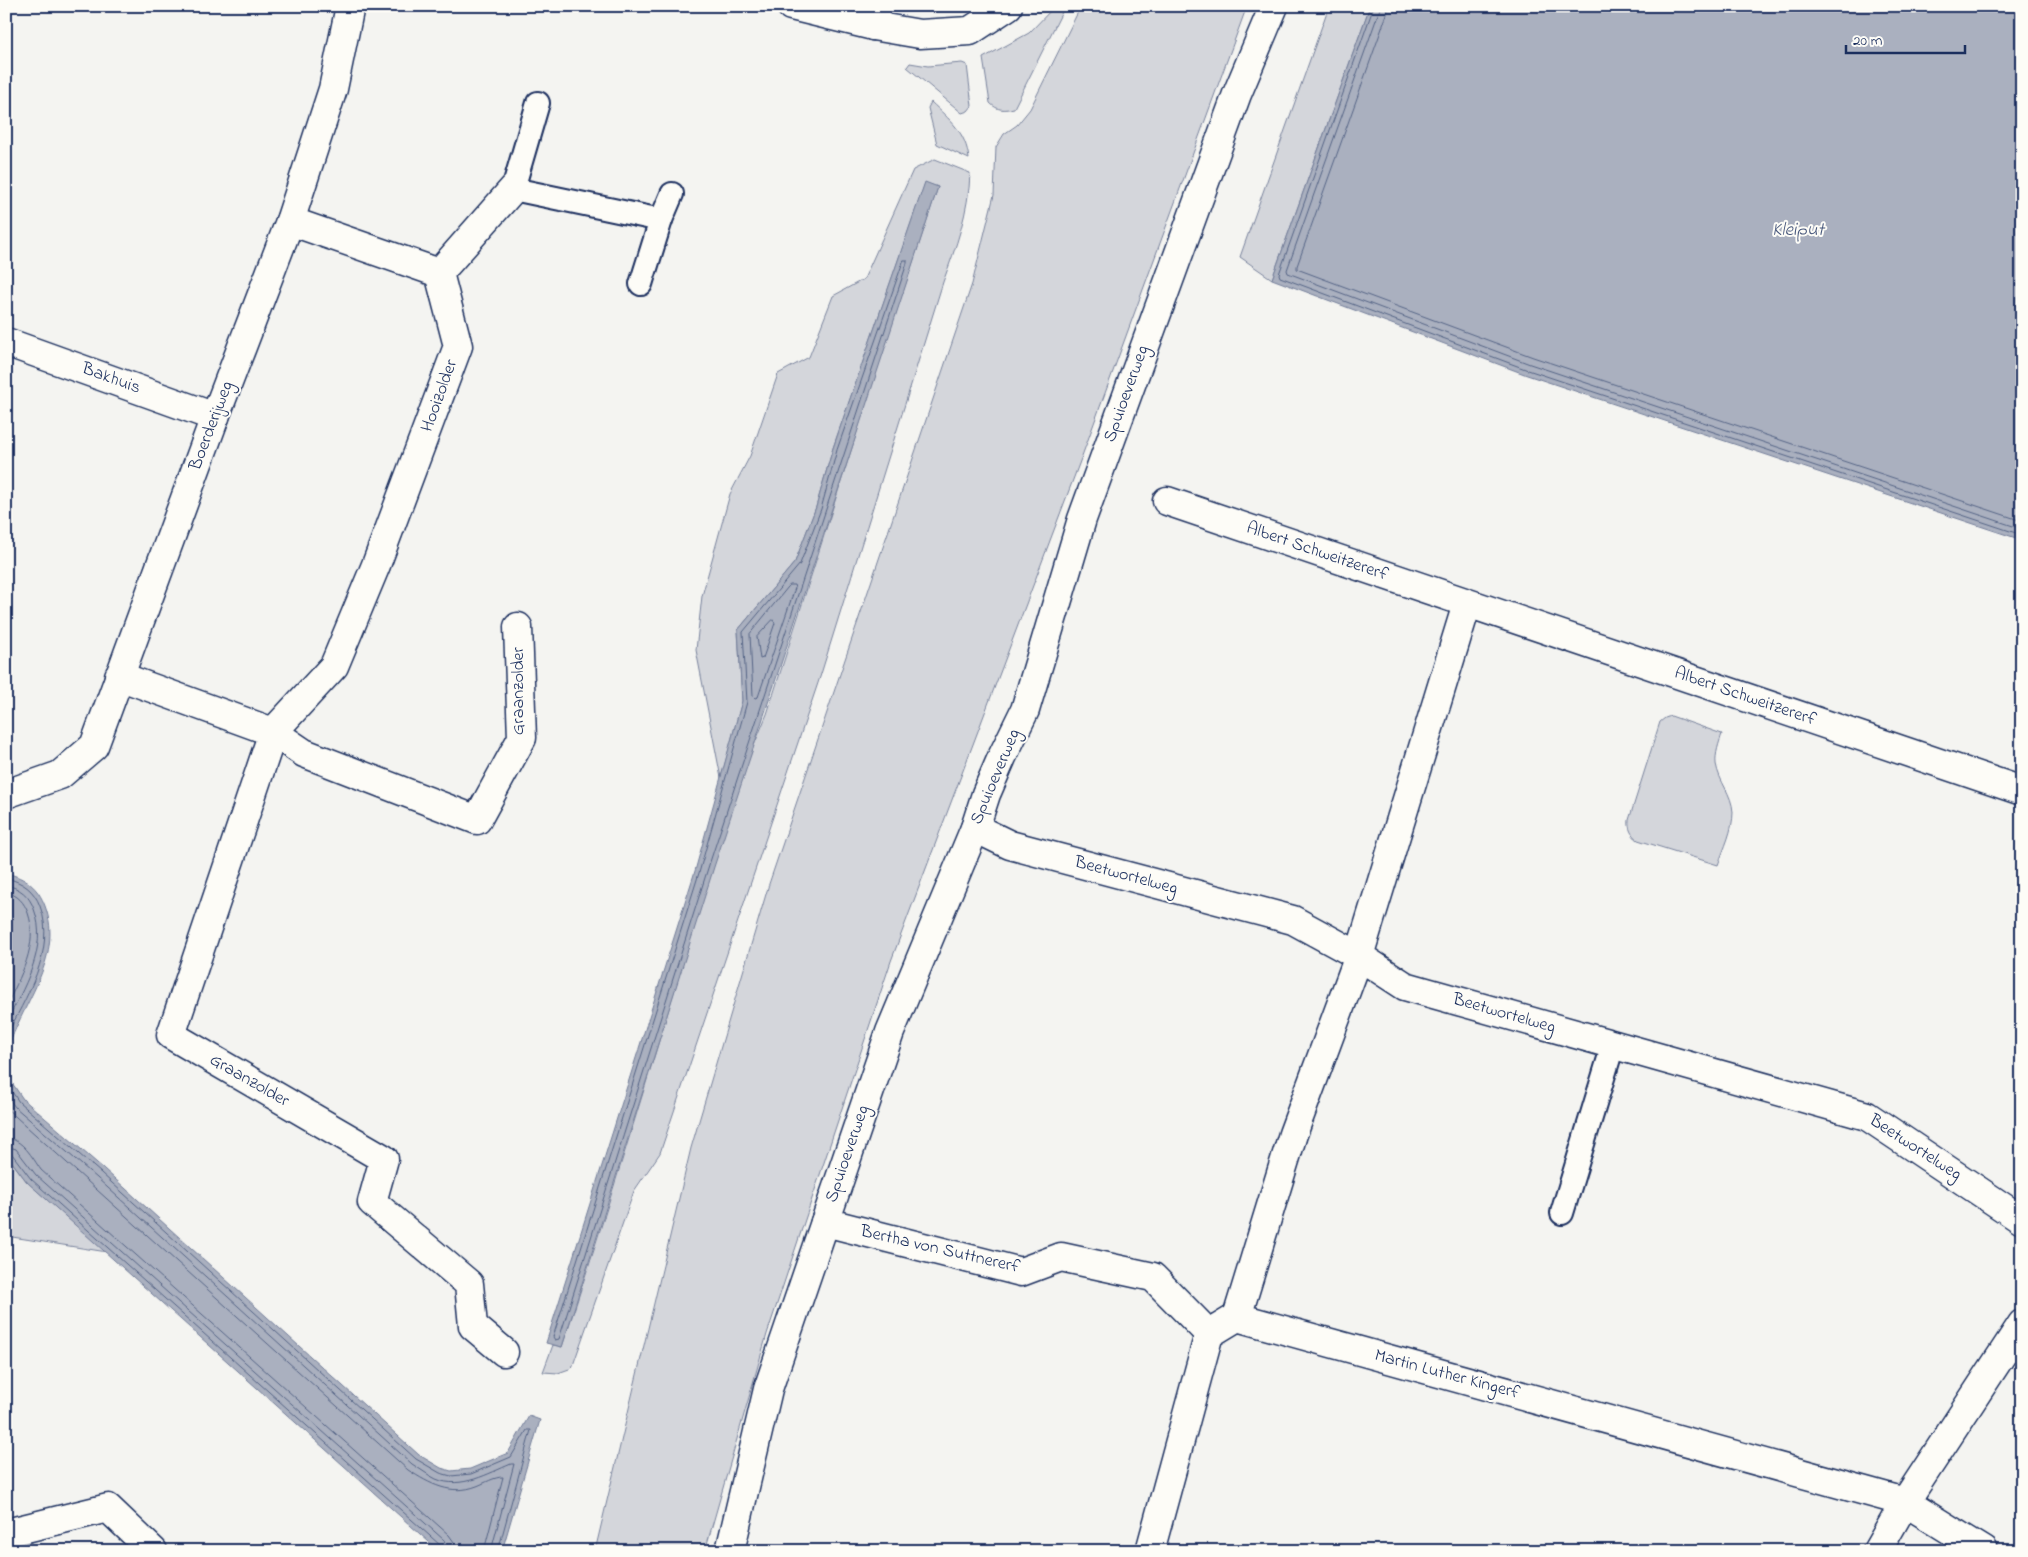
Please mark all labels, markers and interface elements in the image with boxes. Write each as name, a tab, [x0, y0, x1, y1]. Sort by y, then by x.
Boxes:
scale bar	[1846, 22, 1964, 54]
text: 20 m	[1853, 30, 1883, 52]
water label: Kleiput	[1772, 217, 1826, 244]
street label: Spuioeverweg	[1097, 342, 1157, 446]
street label: Bakhuis	[77, 356, 144, 402]
street label: Hooizolder	[415, 356, 465, 436]
street label: Boerderijweg	[183, 378, 242, 476]
street label: Albert Schweitzererf	[1243, 516, 1392, 589]
street label: Graanzolder	[506, 646, 532, 735]
street label: Albert Schweitzererf	[1671, 661, 1820, 734]
street label: Spuioeverweg	[964, 725, 1029, 829]
street label: Beetwortelweg	[1070, 849, 1181, 903]
street label: Beetwortelweg	[1448, 987, 1559, 1042]
street label: Graanzolder	[204, 1048, 294, 1115]
street label: Spuioeverweg	[819, 1102, 878, 1206]
street label: Beetwortelweg	[1862, 1108, 1967, 1189]
street label: Bertha von Suttnererf	[857, 1219, 1023, 1281]
street label: Martin Luther Kingerf	[1371, 1343, 1523, 1408]

